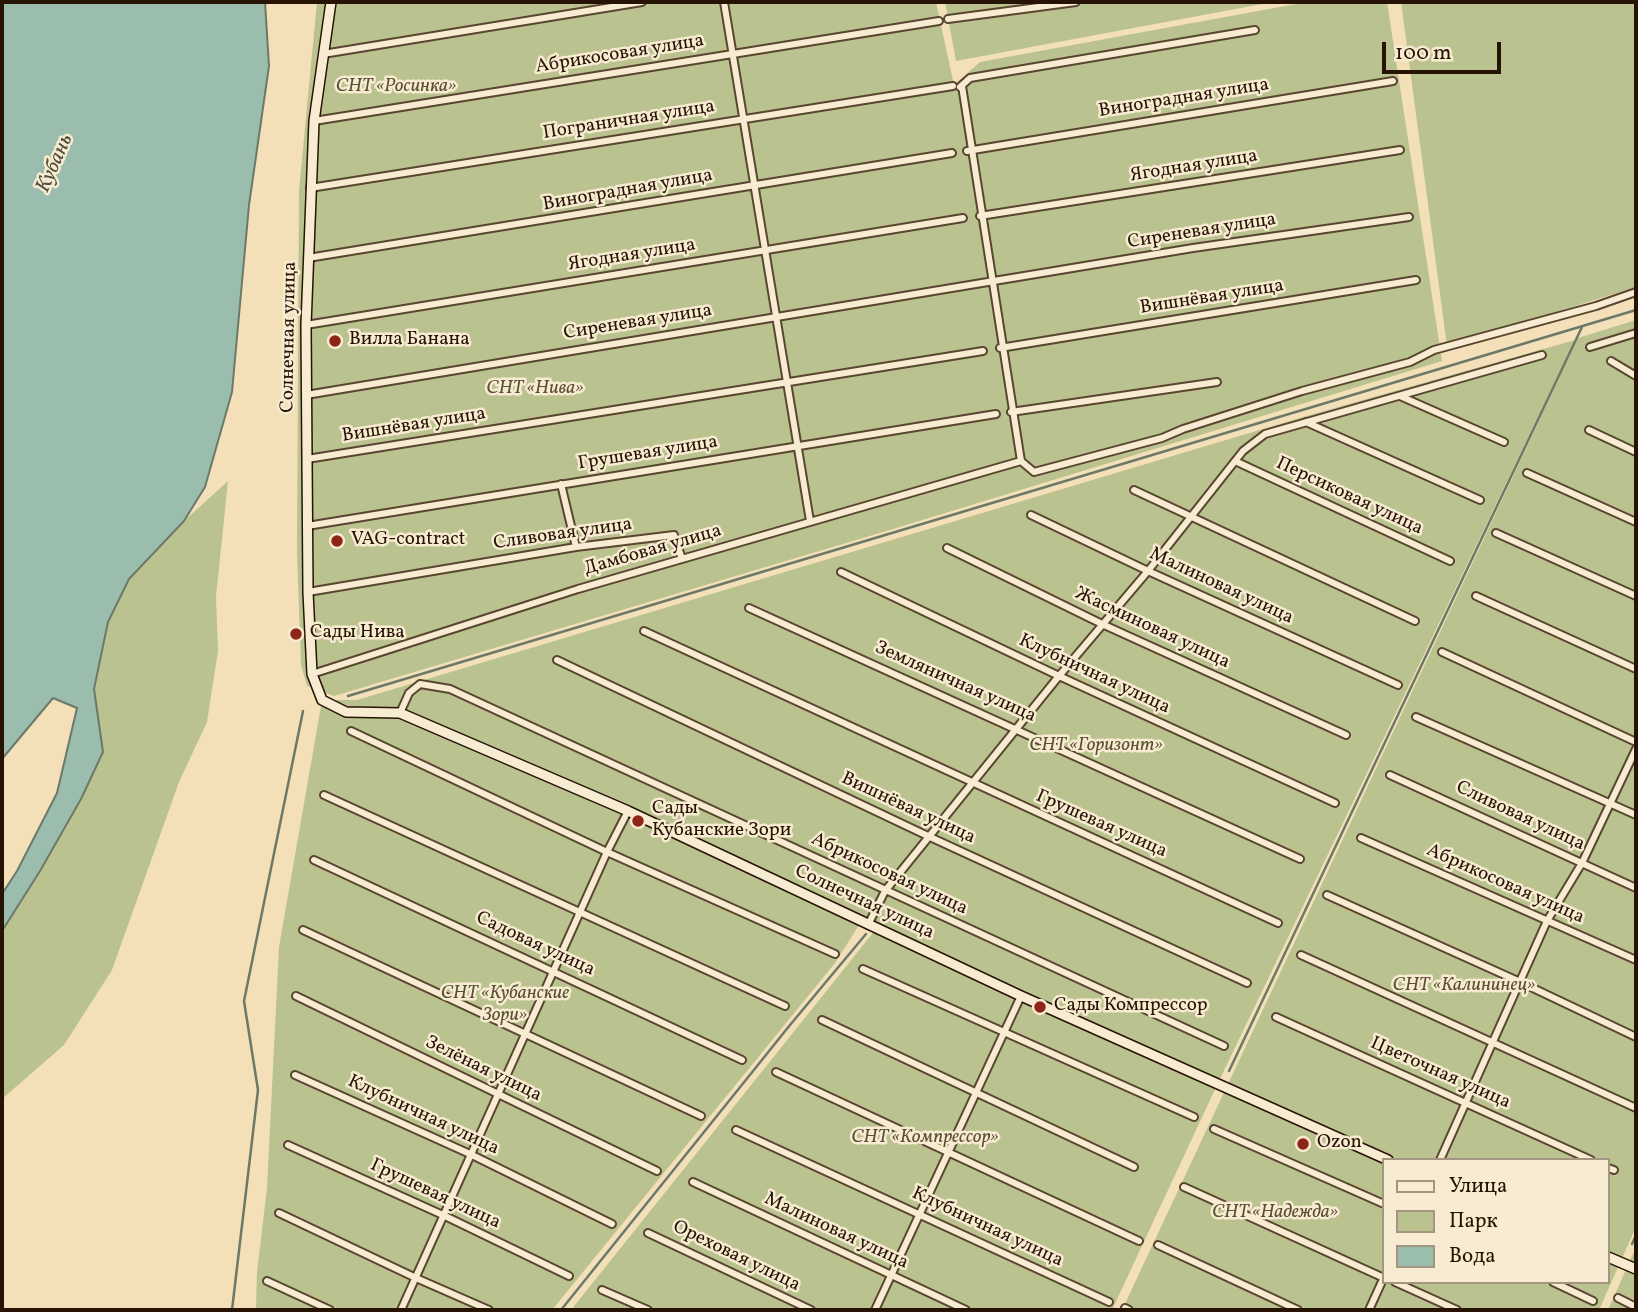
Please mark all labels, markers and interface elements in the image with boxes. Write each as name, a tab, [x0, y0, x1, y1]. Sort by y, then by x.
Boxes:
scale bar	[1386, 28, 1505, 72]
street label: Абрикосовая улица	[534, 30, 706, 80]
text: 100 m	[1395, 39, 1452, 68]
street label: Виноградная улица	[1097, 74, 1271, 124]
park label: СНТ «Росинка»	[336, 77, 456, 99]
street label: Пограничная улица	[541, 96, 717, 146]
water label: Кубань	[32, 131, 80, 197]
street label: Ягодная улица	[1129, 146, 1259, 188]
street label: Виноградная улица	[541, 165, 715, 217]
street label: Сиреневая улица	[1126, 209, 1278, 255]
street label: Ягодная улица	[567, 235, 697, 277]
street label: Солнечная улица	[277, 261, 303, 413]
street label: Вишнёвая улица	[1138, 275, 1286, 321]
street label: Сиреневая улица	[562, 300, 714, 346]
place label: Вилла Банана	[349, 330, 470, 352]
marker: Вилла Банана	[327, 333, 343, 349]
park label: СНТ «Нива»	[486, 379, 584, 401]
street label: Вишнёвая улица	[340, 403, 488, 449]
street label: Грушевая улица	[576, 432, 720, 476]
street label: Персиковая улица	[1272, 453, 1426, 541]
street label: Сливовая улица	[492, 514, 634, 556]
street label: Дамбовая улица	[582, 520, 724, 582]
place label: VAG-contract	[351, 530, 466, 552]
marker: VAG-contract	[329, 533, 345, 549]
street label: Малиновая улица	[1145, 544, 1297, 630]
street label: Жасминовая улица	[1071, 583, 1233, 675]
place label: Сады Нива	[310, 623, 405, 645]
marker: Сады Нива	[288, 626, 304, 642]
street label: Клубничная улица	[1015, 630, 1173, 720]
street label: Земляничная улица	[871, 637, 1039, 729]
park label: СНТ «Горизонт»	[1029, 736, 1163, 758]
street label: Вишнёвая улица	[837, 768, 979, 850]
street label: Сливовая улица	[1452, 777, 1588, 857]
street label: Грушевая улица	[1032, 786, 1170, 864]
place label: Сады Кубанские Зори	[652, 799, 791, 843]
marker: Сады Кубанские Зори	[630, 813, 646, 829]
street label: Абрикосовая улица	[807, 829, 971, 921]
street label: Абрикосовая улица	[1423, 840, 1587, 930]
street label: Солнечная улица	[791, 861, 937, 945]
street label: Садовая улица	[472, 908, 598, 982]
park label: СНТ «Калининец»	[1393, 976, 1535, 998]
park label: СНТ «Кубанские Зори»	[441, 984, 569, 1028]
place label: Сады Компрессор	[1054, 996, 1208, 1018]
marker: Сады Компрессор	[1032, 999, 1048, 1015]
street label: Зелёная улица	[421, 1032, 545, 1108]
street label: Цветочная улица	[1366, 1033, 1514, 1115]
street label: Клубничная улица	[344, 1071, 502, 1161]
park label: СНТ «Компрессор»	[851, 1128, 999, 1150]
place label: Ozon	[1317, 1133, 1362, 1155]
marker: Ozon	[1295, 1136, 1311, 1152]
street label: Грушевая улица	[366, 1155, 504, 1235]
legend	[1382, 1158, 1610, 1284]
text: Улица	[1449, 1172, 1507, 1201]
street label: Клубничная улица	[908, 1183, 1066, 1273]
street label: Малиновая улица	[760, 1189, 912, 1275]
park label: СНТ «Надежда»	[1212, 1203, 1338, 1225]
text: Парк	[1449, 1207, 1498, 1236]
street label: Ореховая улица	[668, 1216, 804, 1298]
text: Вода	[1449, 1242, 1496, 1271]

